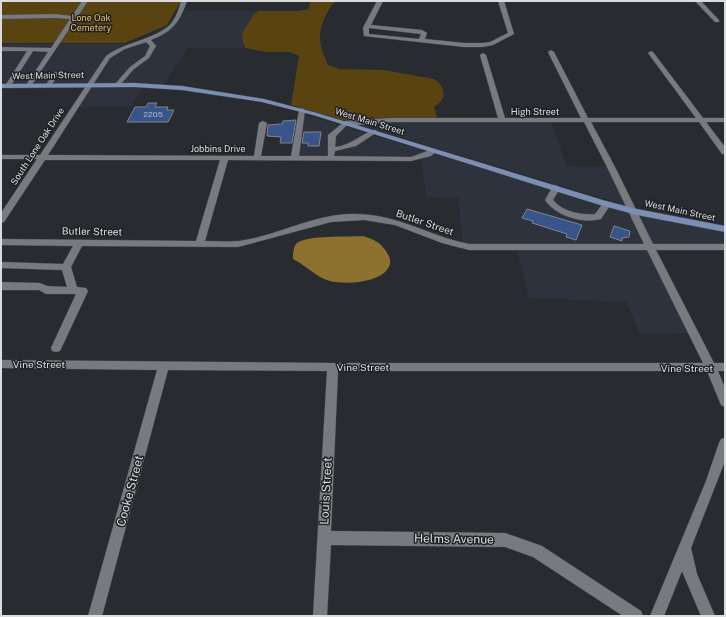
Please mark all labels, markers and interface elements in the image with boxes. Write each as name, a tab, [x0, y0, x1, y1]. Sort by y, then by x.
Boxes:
park label: Lone Oak Cemetery	[71, 12, 112, 33]
street label: West Main Street	[12, 69, 85, 81]
street label: South Lone Oak Drive	[8, 105, 66, 187]
street label: West Main Street	[334, 105, 407, 137]
street label: High Street	[511, 106, 560, 117]
house number: 2205	[143, 109, 163, 119]
street label: Jobbins Drive	[190, 143, 246, 154]
street label: West Main Street	[644, 197, 717, 223]
street label: Butler Street	[394, 206, 456, 238]
street label: Butler Street	[62, 224, 122, 238]
street label: Vine Street	[13, 358, 65, 370]
street label: Vine Street	[337, 361, 389, 373]
street label: Vine Street	[661, 362, 713, 374]
street label: Cooke Street	[114, 454, 146, 528]
street label: Louis Street	[317, 457, 335, 525]
street label: Helms Avenue	[414, 531, 494, 547]

